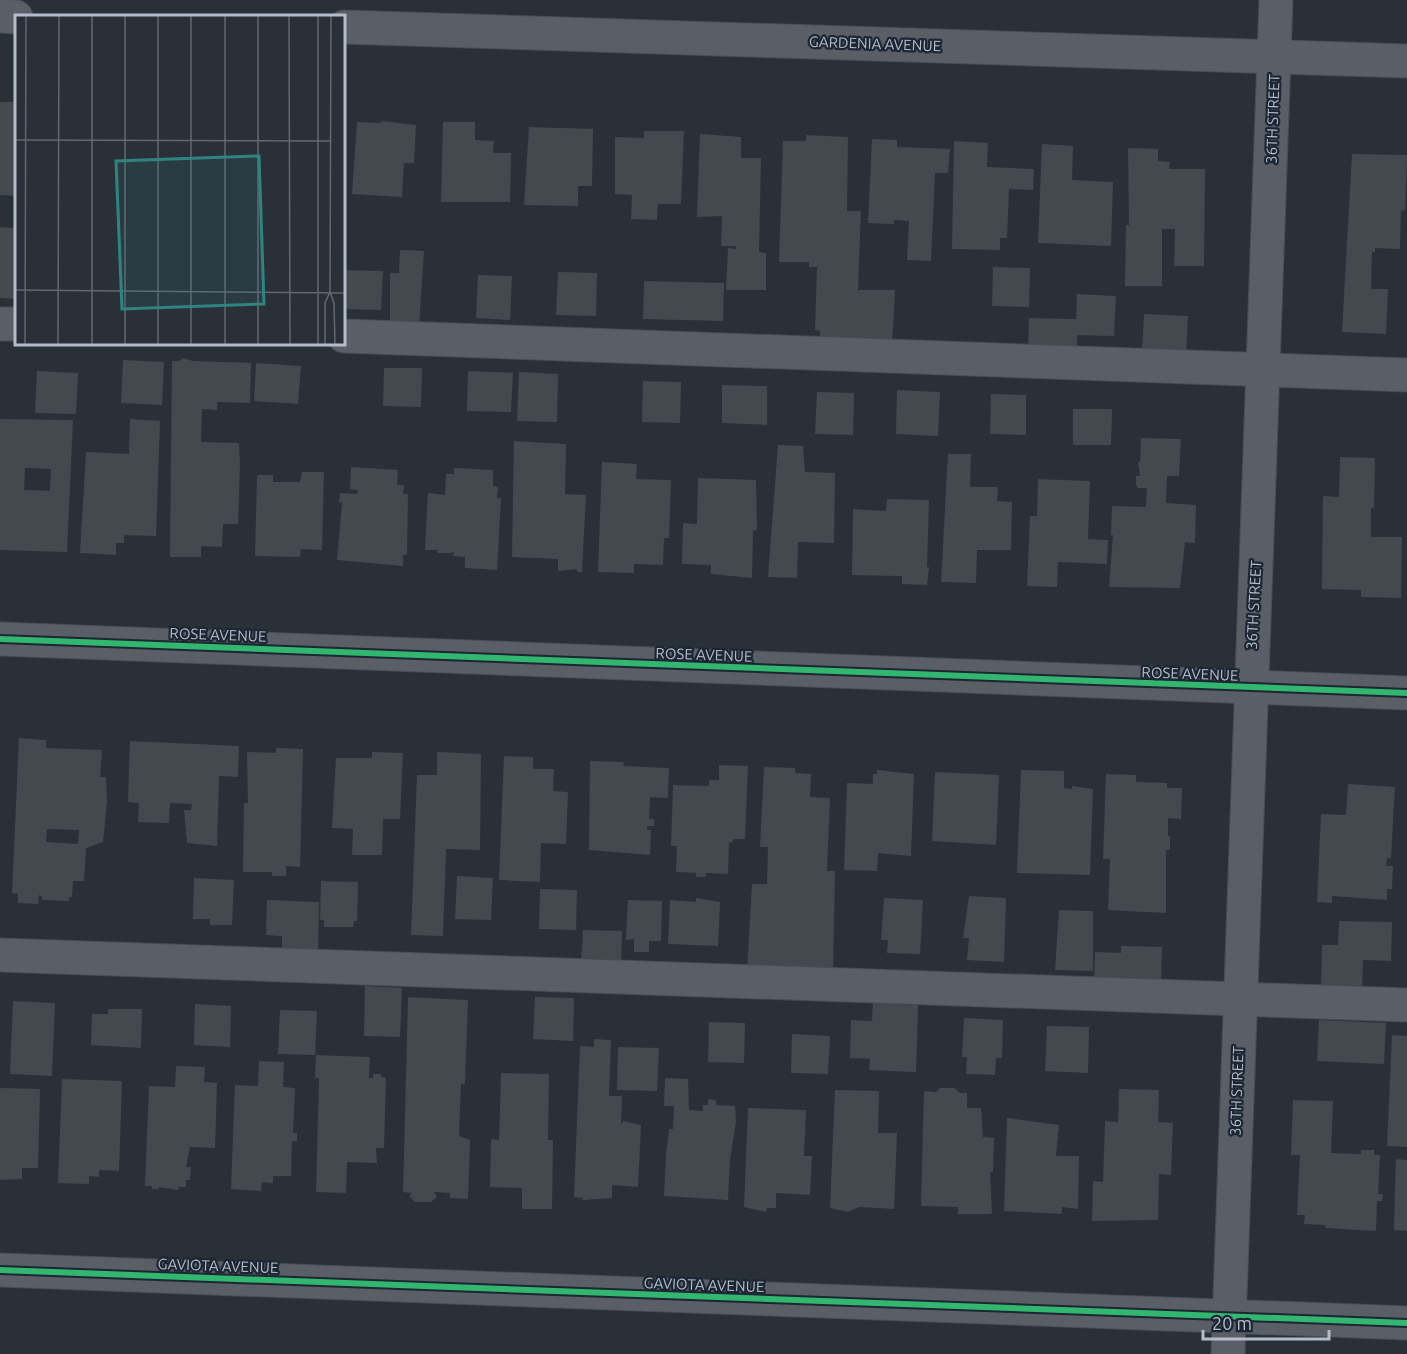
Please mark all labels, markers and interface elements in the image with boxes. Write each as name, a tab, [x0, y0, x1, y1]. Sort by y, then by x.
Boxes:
inset map	[15, 15, 345, 345]
street label: GARDENIA AVENUE	[809, 33, 941, 54]
street label: 36TH STREET	[1262, 73, 1283, 164]
street label: 36TH STREET	[1243, 559, 1264, 650]
street label: ROSE AVENUE	[169, 624, 267, 645]
street label: ROSE AVENUE	[655, 644, 753, 665]
street label: ROSE AVENUE	[1141, 663, 1239, 684]
street label: 36TH STREET	[1226, 1045, 1247, 1136]
street label: GAVIOTA AVENUE	[157, 1255, 279, 1276]
street label: GAVIOTA AVENUE	[643, 1274, 765, 1295]
scale bar	[1203, 1303, 1329, 1341]
text: 20 m	[1212, 1313, 1252, 1333]

